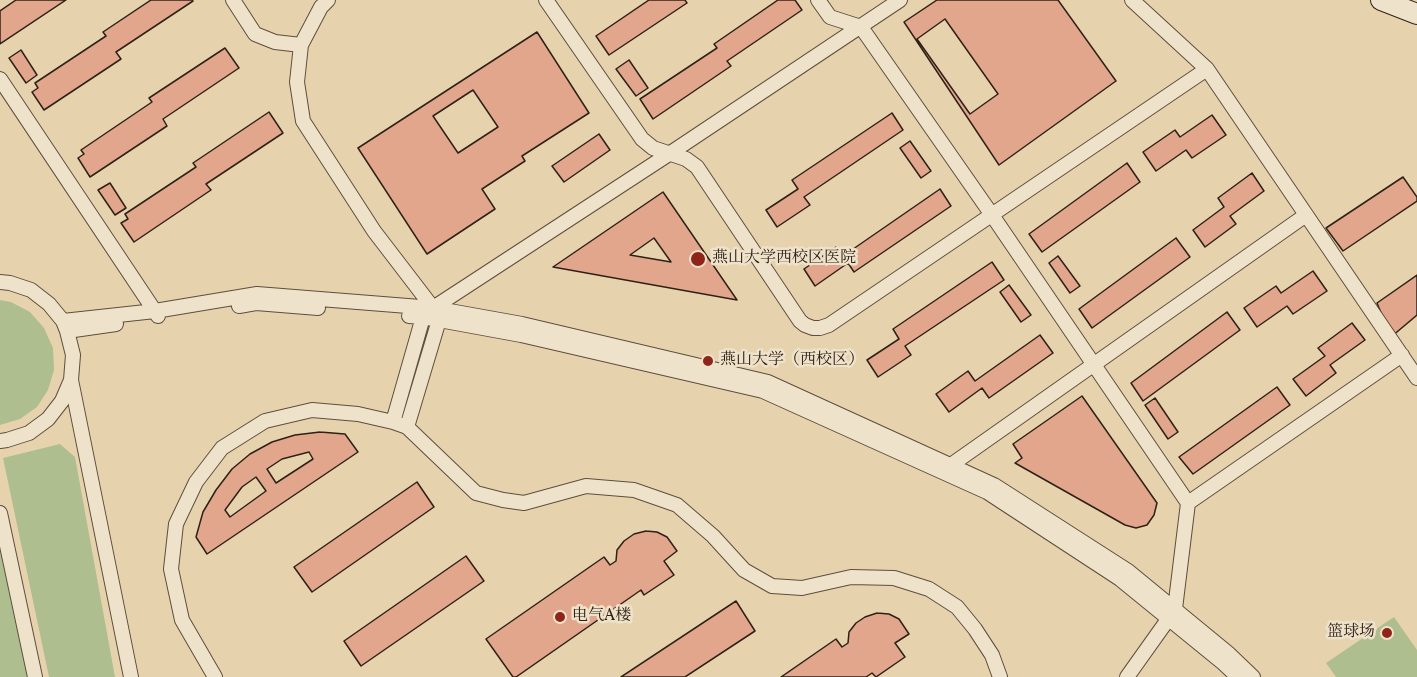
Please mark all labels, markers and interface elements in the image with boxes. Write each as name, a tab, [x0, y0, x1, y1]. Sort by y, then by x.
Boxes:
place label: 燕山大学西校区医院	[712, 249, 856, 269]
marker: 燕山大学西校区医院	[689, 250, 707, 268]
place label: 燕山大学（西校区）	[720, 351, 864, 371]
marker: 燕山大学（西校区）	[701, 354, 715, 368]
place label: 电气A楼	[572, 607, 631, 627]
marker: 电气A楼	[553, 610, 567, 624]
place label: 篮球场	[1327, 623, 1375, 643]
marker: 篮球场	[1380, 626, 1394, 640]

